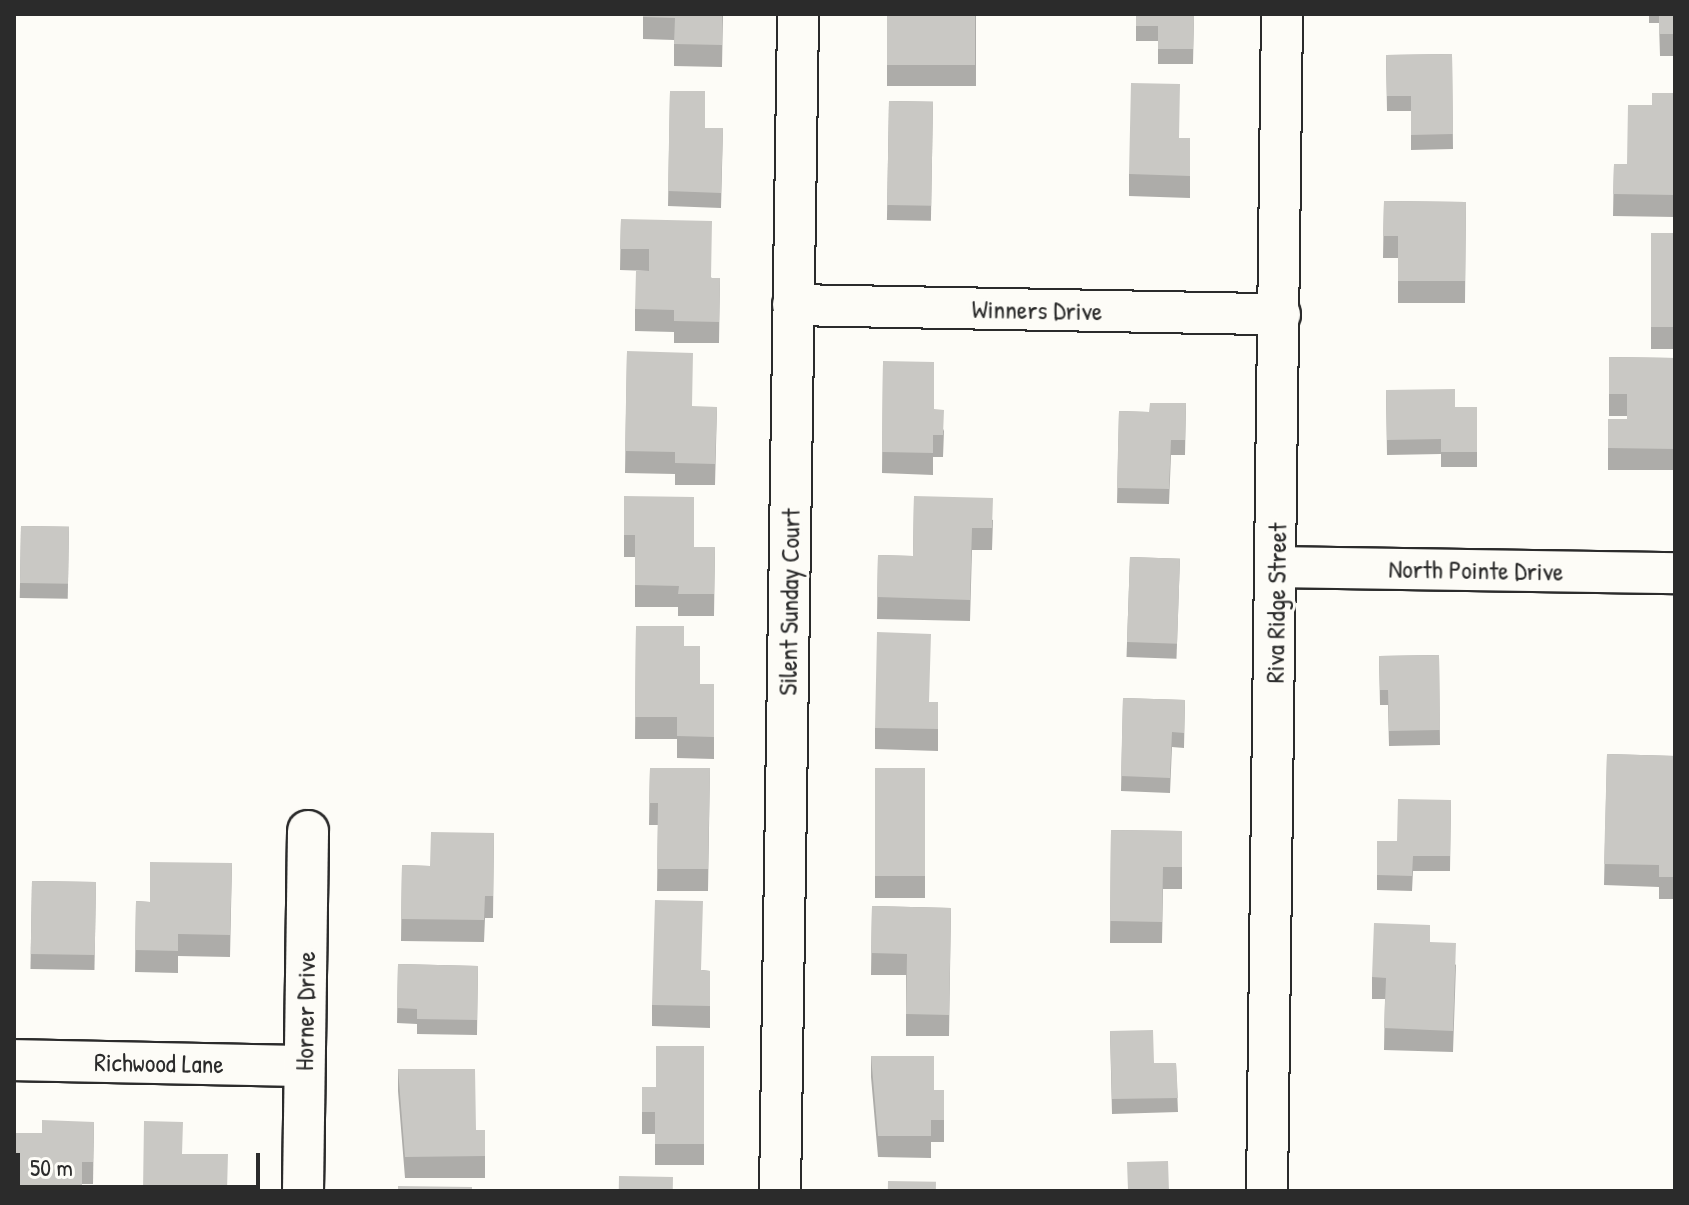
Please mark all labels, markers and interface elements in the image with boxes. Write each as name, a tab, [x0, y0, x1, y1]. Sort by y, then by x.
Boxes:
street label: Winners Drive	[971, 293, 1103, 327]
street label: Silent Sunday Court	[772, 508, 806, 696]
street label: Riva Ridge Street	[1259, 523, 1293, 683]
street label: North Pointe Drive	[1388, 553, 1564, 587]
street label: Horner Drive	[288, 951, 322, 1071]
street label: Richwood Lane	[94, 1046, 224, 1080]
scale bar	[20, 1137, 264, 1187]
text: 50 m	[30, 1151, 73, 1183]

